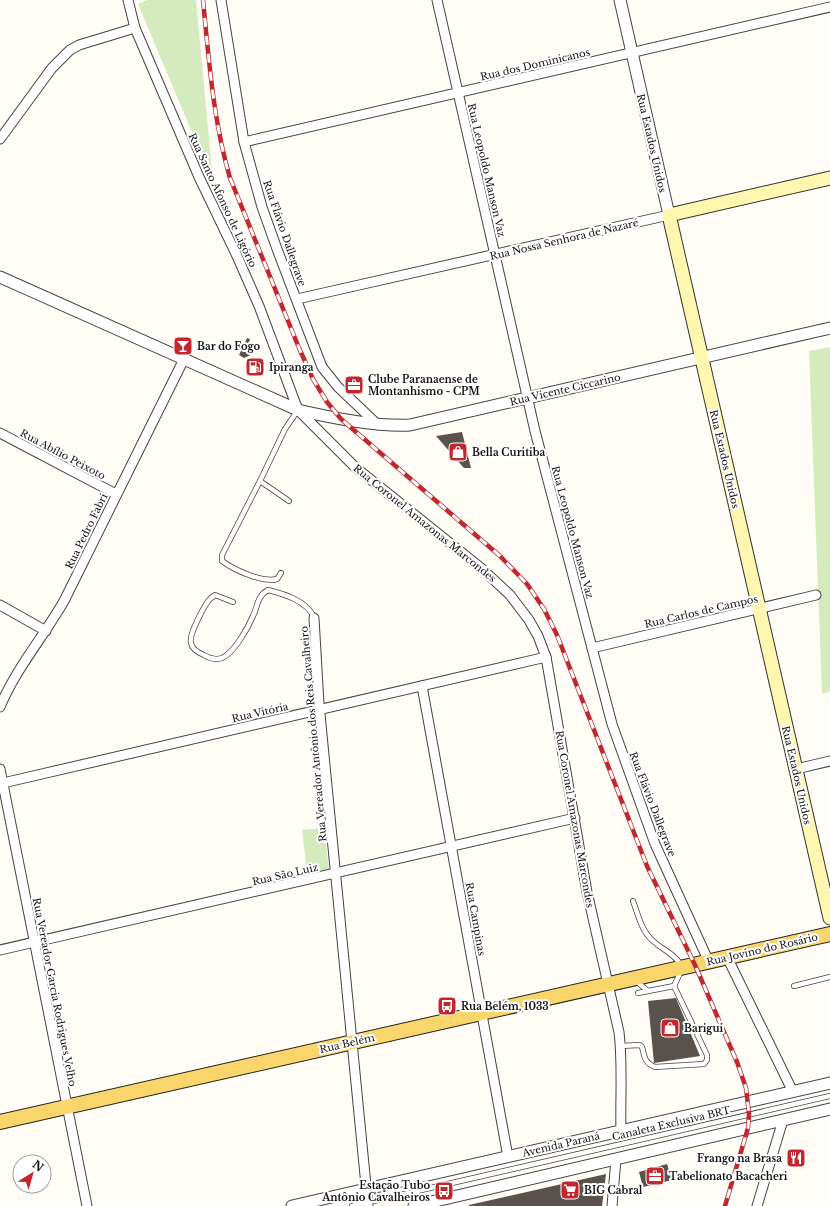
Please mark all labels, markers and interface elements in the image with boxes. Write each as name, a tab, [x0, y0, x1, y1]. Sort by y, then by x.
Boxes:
street label: Rua dos Dominicanos	[479, 45, 592, 83]
street label: Rua Estados Unidos	[634, 92, 669, 194]
street label: Rua Leopoldo Manson Vaz	[465, 102, 508, 239]
street label: Rua Santo Afonso de Ligório	[186, 131, 260, 270]
street label: Rua Flávio Dallegrave	[260, 178, 309, 288]
street label: Rua Nossa Senhora de Nazaré	[489, 216, 640, 263]
bar icon: Bar do Fogo	[172, 335, 194, 357]
place label: Bar do Fogo	[197, 340, 261, 353]
fuel station icon: Ipiranga	[244, 356, 266, 378]
place label: Ipiranga	[269, 361, 314, 374]
street label: Rua Vicente Ciccarino	[508, 370, 622, 409]
place label: Clube Paranaense de Montanhismo - CPM	[368, 373, 480, 398]
office icon: Clube Paranaense de Montanhismo - CPM	[343, 374, 365, 396]
street label: Rua Estados Unidos	[707, 408, 742, 510]
street label: Rua Abílio Peixoto	[18, 426, 108, 483]
shop icon: Bella Curitiba	[447, 441, 469, 463]
place label: Bella Curitiba	[472, 446, 545, 459]
street label: Rua Coronel Amazonas Marcondes	[351, 462, 499, 585]
street label: Rua Leopoldo Manson Vaz	[549, 464, 597, 600]
street label: Rua Pedro Fabri	[63, 491, 111, 571]
street label: Rua Carlos de Campos	[643, 592, 759, 631]
street label: Rua Vereador Antônio dos Reis Cavalheiro	[298, 625, 329, 842]
street label: Rua Vitória	[231, 700, 290, 725]
street label: Rua Estados Unidos	[779, 724, 814, 826]
street label: Rua Coronel Amazonas Marcondes	[552, 729, 597, 909]
street label: Rua Flávio Dallegrave	[627, 750, 679, 859]
street label: Rua São Luiz	[251, 860, 320, 888]
street label: Rua Campinas	[463, 881, 488, 957]
street label: Rua Vereador Garcia Rodrigues Velho	[30, 897, 79, 1088]
street label: Rua Jovino do Rosário	[705, 930, 820, 969]
bus stop icon: Rua Belém, 1033	[436, 995, 458, 1017]
place label: Rua Belém, 1033	[461, 1000, 549, 1013]
shop icon: Barigui	[659, 1017, 681, 1039]
place label: Barigui	[684, 1022, 723, 1035]
street label: Rua Belém	[318, 1031, 376, 1056]
street label: Canaleta Exclusiva BRT	[611, 1104, 732, 1143]
street label: Avenida Paraná	[520, 1129, 602, 1160]
restaurant icon: Frango na Brasa	[785, 1147, 807, 1169]
place label: Frango na Brasa	[697, 1152, 782, 1165]
north arrow	[12, 1154, 52, 1194]
text: N	[30, 1157, 47, 1175]
office icon: Tabelionato Bacacheri	[644, 1165, 666, 1187]
place label: Tabelionato Bacacheri	[669, 1170, 788, 1183]
place label: Estação Tubo Antônio Cavalheiros	[321, 1179, 430, 1204]
supermarket icon: BIG Cabral	[559, 1179, 581, 1201]
bus stop icon: Estação Tubo Antônio Cavalheiros	[433, 1180, 455, 1202]
place label: BIG Cabral	[584, 1184, 643, 1197]

